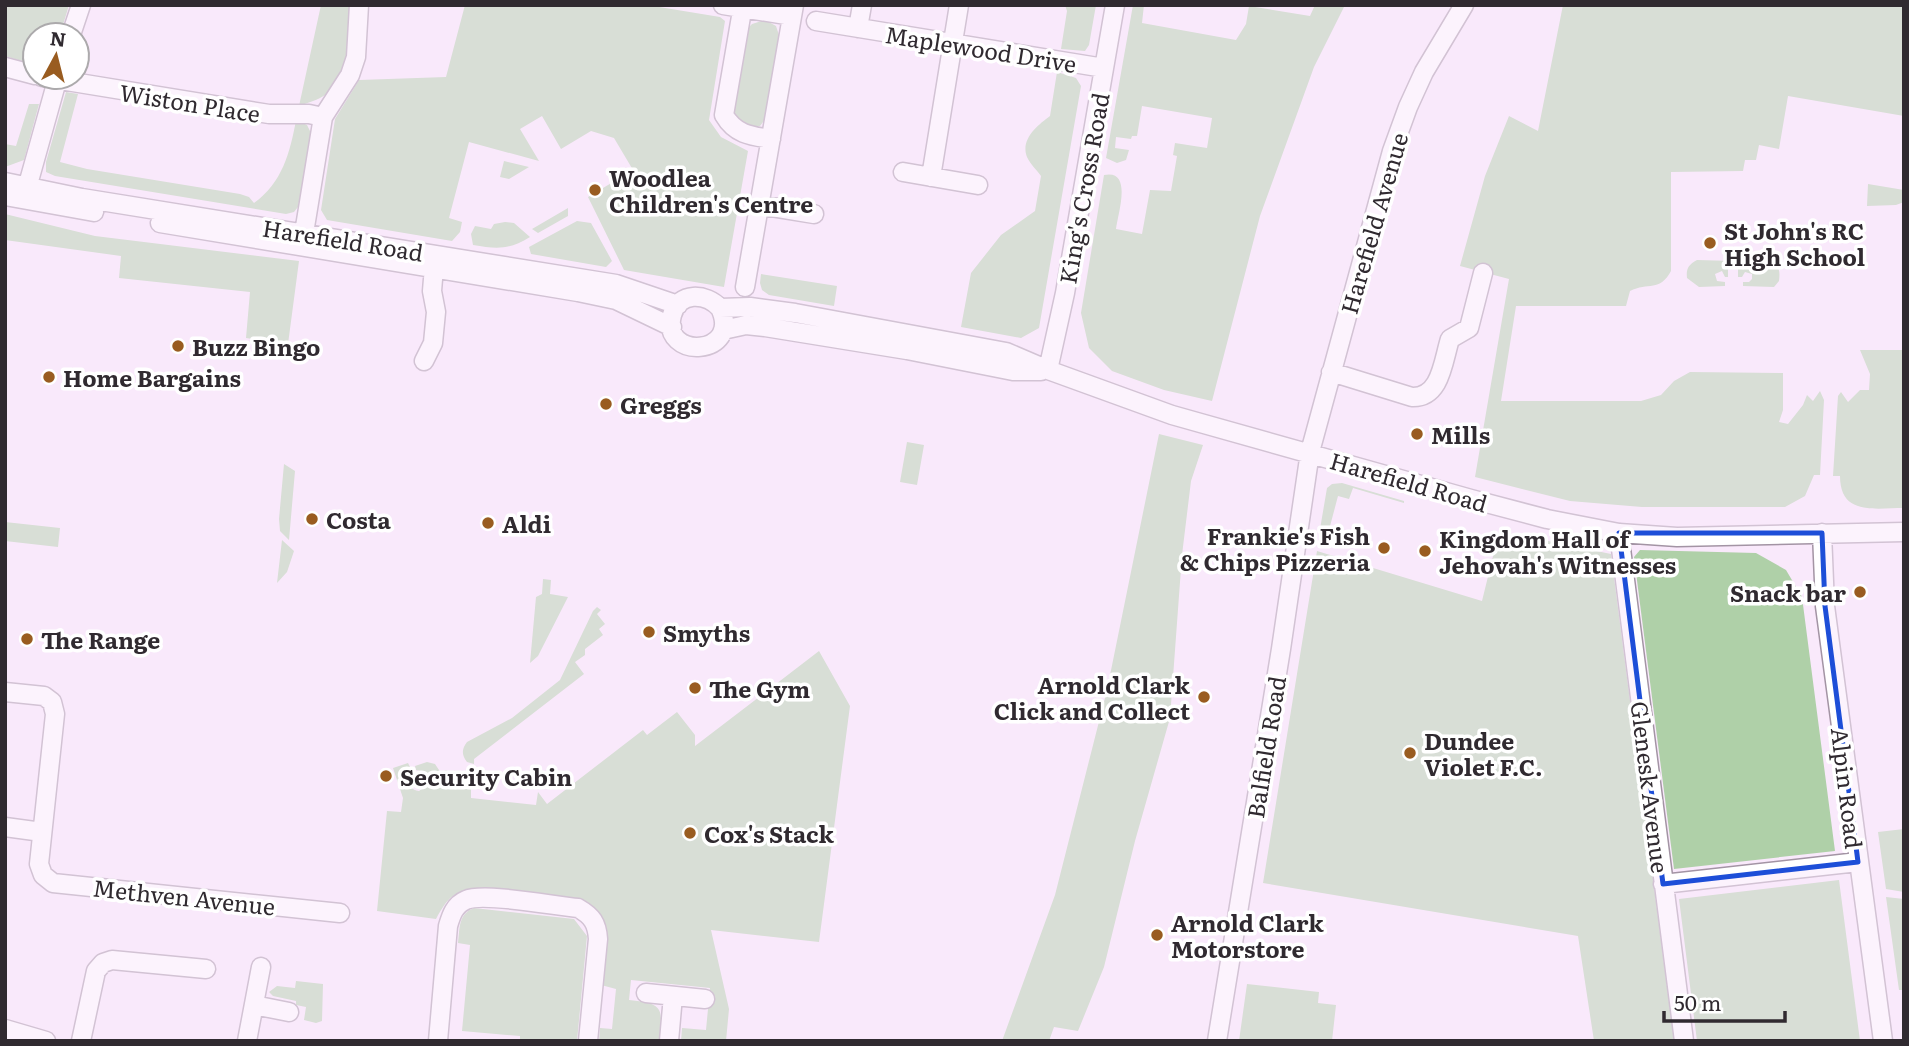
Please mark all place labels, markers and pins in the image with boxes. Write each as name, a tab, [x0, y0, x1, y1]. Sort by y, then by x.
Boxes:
place label: Woodlea Children's Centre	[609, 160, 813, 220]
marker: Woodlea Children's Centre	[587, 182, 603, 198]
place label: St John's RC High School	[1724, 213, 1865, 273]
marker: St John's RC High School	[1702, 235, 1718, 251]
place label: Buzz Bingo	[192, 329, 320, 363]
marker: Buzz Bingo	[170, 338, 186, 354]
place label: Home Bargains	[63, 360, 241, 394]
marker: Home Bargains	[41, 369, 57, 385]
place label: Greggs	[620, 387, 702, 421]
marker: Greggs	[598, 396, 614, 412]
place label: Mills	[1431, 417, 1490, 451]
marker: Mills	[1409, 426, 1425, 442]
place label: Costa	[326, 502, 392, 536]
place label: Aldi	[502, 506, 551, 540]
marker: Costa	[304, 511, 320, 527]
marker: Aldi	[480, 515, 496, 531]
place label: Frankie's Fish & Chips Pizzeria	[1180, 518, 1371, 578]
place label: Kingdom Hall of Jehovah's Witnesses	[1439, 521, 1676, 581]
marker: Frankie's Fish & Chips Pizzeria	[1376, 540, 1392, 556]
marker: Kingdom Hall of Jehovah's Witnesses	[1417, 543, 1433, 559]
place label: Snack bar	[1730, 575, 1847, 609]
marker: Snack bar	[1852, 584, 1868, 600]
place label: Smyths	[663, 615, 750, 649]
place label: The Range	[41, 622, 160, 656]
marker: Smyths	[641, 624, 657, 640]
marker: The Range	[19, 631, 35, 647]
place label: Arnold Clark Click and Collect	[994, 667, 1191, 727]
place label: The Gym	[709, 671, 810, 705]
marker: The Gym	[687, 680, 703, 696]
marker: Arnold Clark Click and Collect	[1196, 689, 1212, 705]
place label: Dundee Violet F.C.	[1424, 723, 1543, 783]
marker: Dundee Violet F.C.	[1402, 745, 1418, 761]
place label: Security Cabin	[400, 759, 572, 793]
marker: Security Cabin	[378, 768, 394, 784]
place label: Cox's Stack	[704, 816, 835, 850]
marker: Cox's Stack	[682, 825, 698, 841]
place label: Arnold Clark Motorstore	[1171, 905, 1324, 965]
marker: Arnold Clark Motorstore	[1149, 927, 1165, 943]

